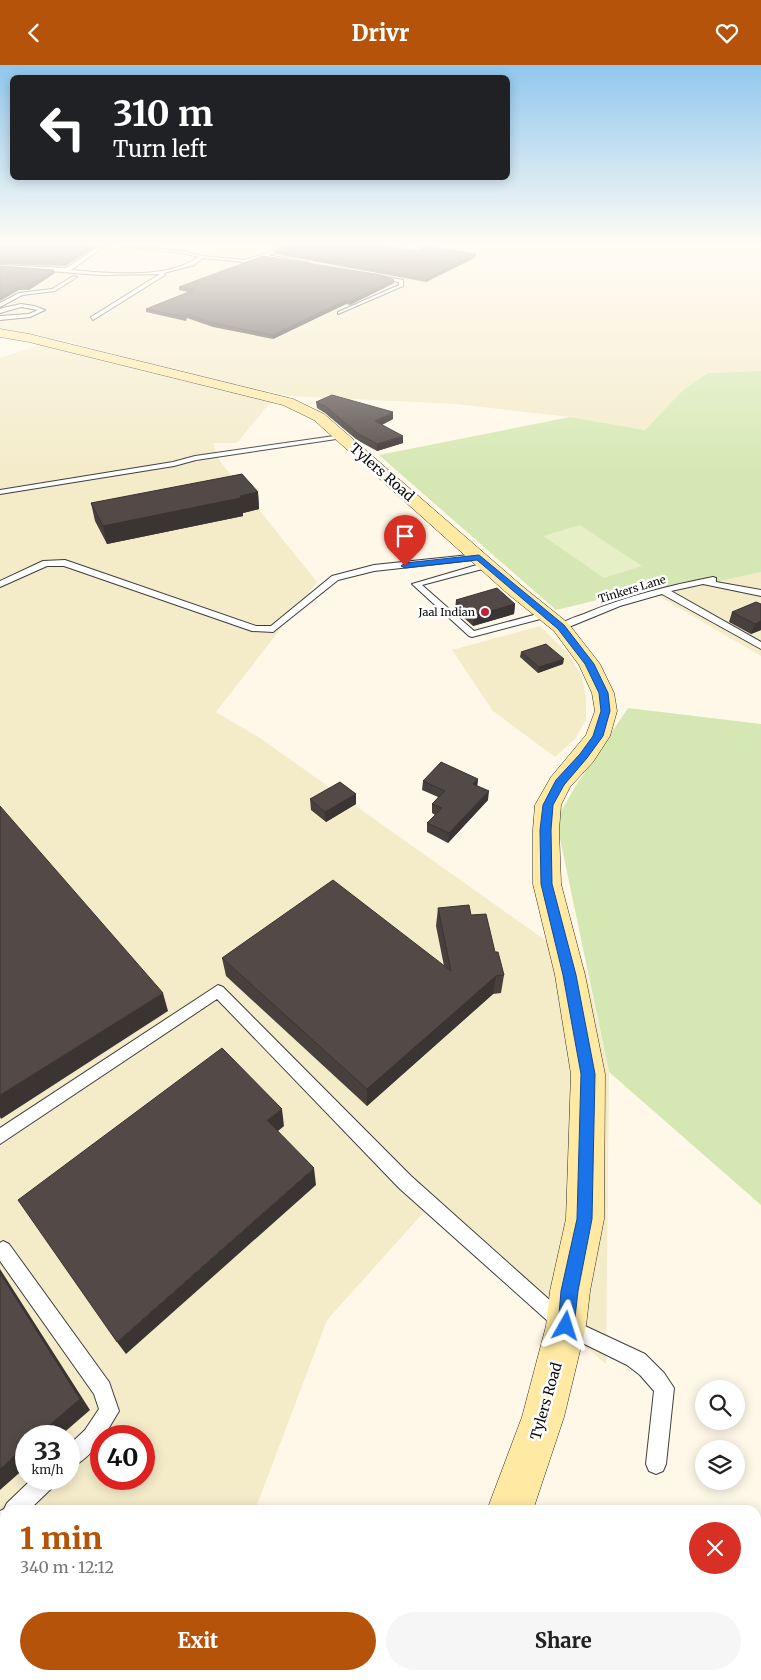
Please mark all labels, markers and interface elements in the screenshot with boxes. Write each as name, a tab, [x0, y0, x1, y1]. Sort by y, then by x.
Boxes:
icon: back	[20, 19, 48, 47]
text: Drivr	[352, 19, 409, 47]
icon: heart	[713, 19, 741, 47]
text: 310 m	[113, 92, 213, 136]
icon: left	[30, 95, 95, 160]
text: Turn left	[113, 135, 207, 163]
street label: Tylers Road	[346, 439, 418, 505]
pin	[384, 515, 426, 566]
icon: arrive	[391, 522, 419, 550]
street label: Tinkers Lane	[597, 572, 668, 606]
place label: Jaal Indian	[418, 605, 476, 619]
marker: Jaal Indian	[479, 606, 491, 618]
position arrow	[539, 1299, 591, 1351]
street label: Tylers Road	[526, 1360, 566, 1442]
map controls	[695, 1380, 745, 1490]
button: search	[695, 1380, 745, 1430]
speed limit sign: 40	[90, 1425, 155, 1490]
text: 33	[34, 1435, 61, 1467]
button: layers	[695, 1440, 745, 1490]
text: km/h	[32, 1462, 63, 1477]
text: 1 min	[20, 1519, 102, 1557]
button: close	[689, 1522, 741, 1574]
text: 340 m · 12:12	[20, 1557, 114, 1577]
button: Exit	[20, 1612, 376, 1670]
button: Share	[386, 1612, 741, 1670]

